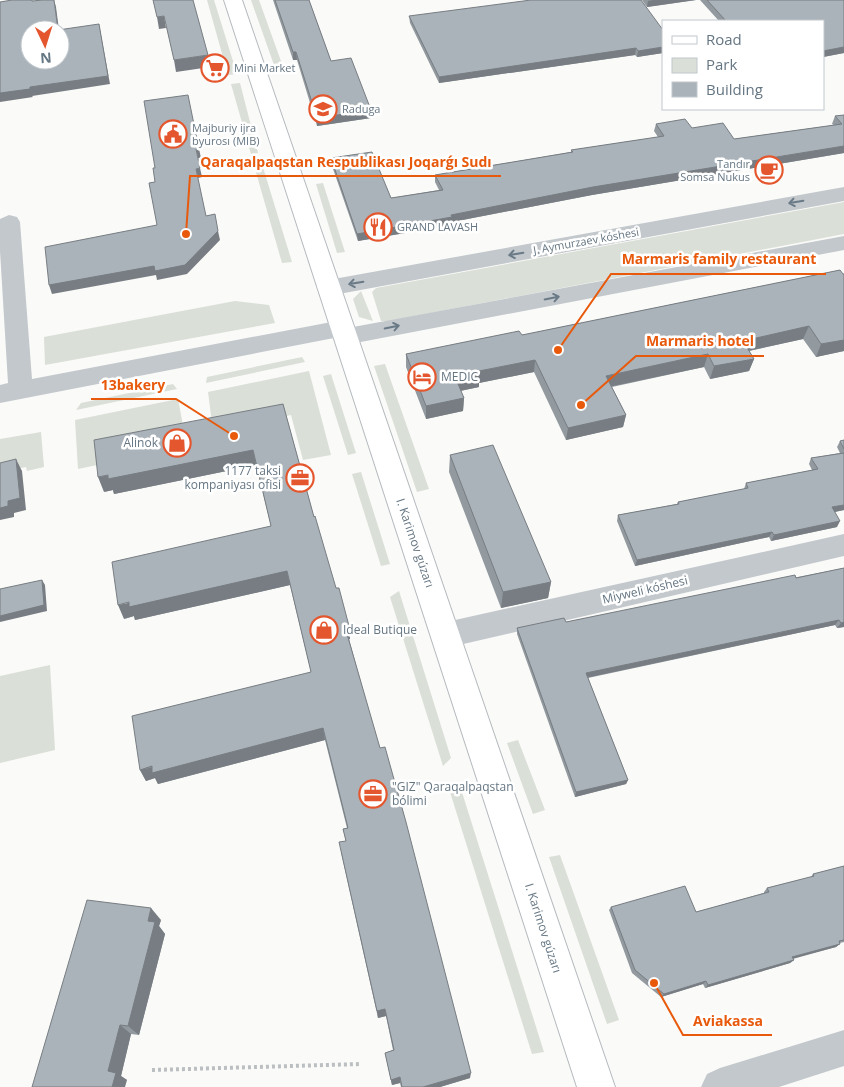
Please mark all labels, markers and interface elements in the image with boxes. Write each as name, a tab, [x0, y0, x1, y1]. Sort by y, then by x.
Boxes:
north arrow	[20, 20, 70, 70]
legend	[662, 20, 824, 110]
text: Road	[706, 29, 742, 49]
text: N	[40, 49, 52, 68]
supermarket icon: Mini Market	[200, 53, 230, 83]
text: Park	[706, 54, 737, 74]
place label: Mini Market	[234, 60, 296, 75]
text: Building	[706, 79, 763, 99]
school or university icon: Raduga	[308, 94, 338, 124]
place label: Raduga	[342, 101, 380, 116]
public building icon: Majburiy ijra byurosı (MIB)	[158, 119, 188, 149]
place label: Majburiy ijra byurosı (MIB)	[192, 120, 260, 148]
callout: Qaraqalpaqstan Respublikası Joqarǵı Sudı	[190, 147, 501, 176]
text: Qaraqalpaqstan Respublikası Joqarǵı Sudı	[200, 152, 492, 171]
cafe icon: Tandır Somsa Nukus	[754, 155, 784, 185]
place label: Tandır Somsa Nukus	[680, 156, 751, 184]
one-way arrow	[788, 198, 804, 208]
restaurant icon: GRAND LAVASH	[363, 212, 393, 242]
place label: GRAND LAVASH	[397, 219, 478, 234]
street label: J. Aymurzaev kóshesi	[531, 224, 640, 257]
callout: Marmaris family restaurant	[611, 245, 826, 274]
one-way arrow	[508, 249, 524, 259]
text: Marmaris family restaurant	[622, 249, 816, 268]
one-way arrow	[348, 279, 364, 288]
one-way arrow	[544, 292, 560, 302]
one-way arrow	[384, 322, 400, 332]
callout: Marmaris hotel	[636, 327, 764, 356]
text: Marmaris hotel	[646, 331, 754, 350]
hotel icon: MEDIC	[407, 362, 437, 392]
place label: MEDIC	[441, 368, 479, 385]
callout: 13bakery	[91, 370, 176, 399]
text: 13bakery	[101, 375, 165, 394]
shop icon: Alinok	[162, 428, 192, 458]
place label: Alinok	[123, 434, 159, 451]
place label: 1177 taksi kompaniyası ofisi	[184, 462, 281, 493]
office icon: 1177 taksi kompaniyası ofisi	[285, 463, 315, 493]
street label: I. Karimov gúzarı	[392, 496, 439, 590]
street label: Miyweli kóshesi	[601, 571, 689, 608]
shop icon: Ideal Butique	[309, 615, 339, 645]
place label: Ideal Butique	[343, 621, 417, 638]
place label: "GIZ" Qaraqalpaqstan bólimi	[392, 778, 514, 809]
office icon: "GIZ" Qaraqalpaqstan bólimi	[358, 779, 388, 809]
street label: I. Karimov gúzarı	[521, 881, 566, 975]
callout: Aviakassa	[683, 1006, 772, 1035]
text: Aviakassa	[693, 1011, 763, 1030]

